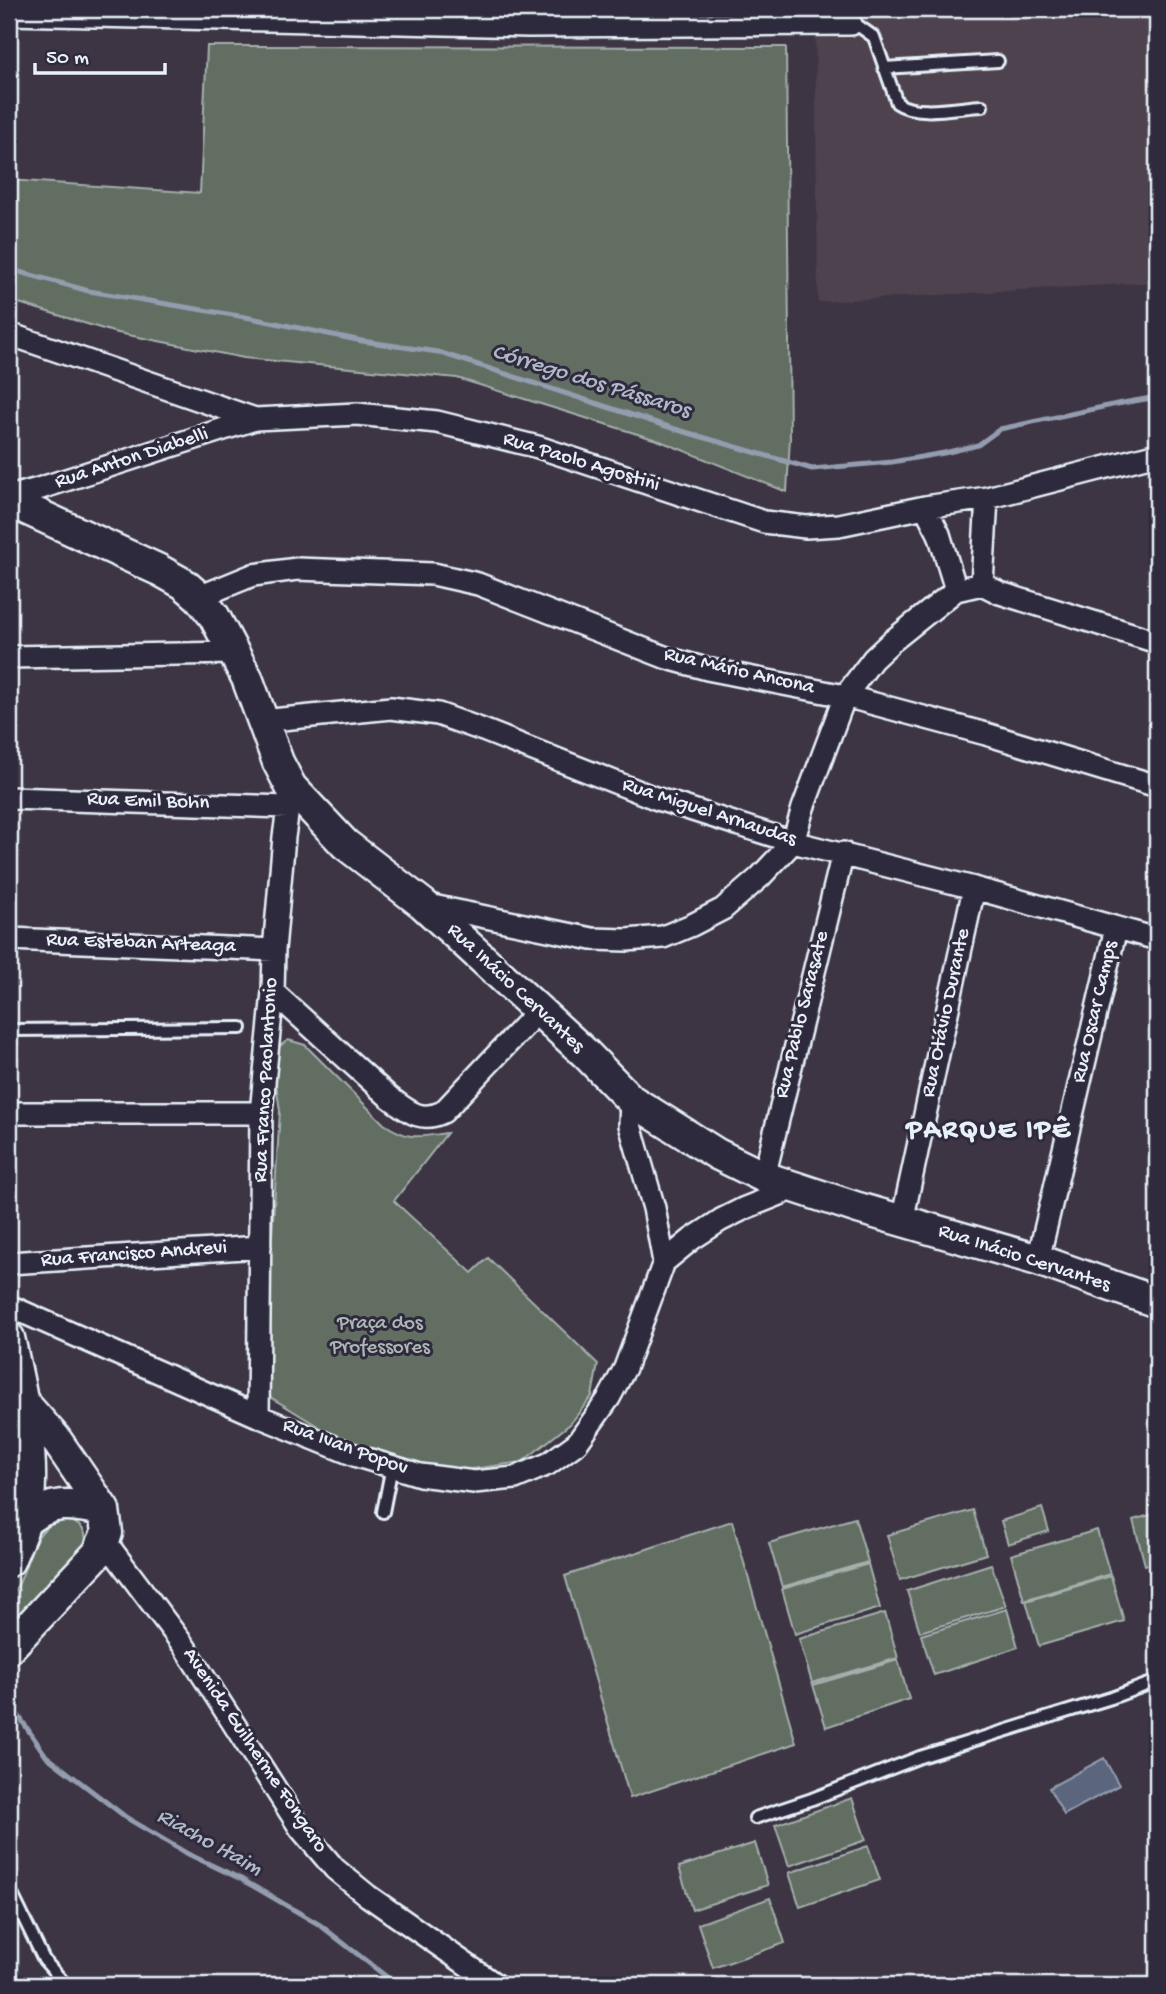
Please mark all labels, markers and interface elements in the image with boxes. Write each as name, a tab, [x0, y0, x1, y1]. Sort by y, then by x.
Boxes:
scale bar	[35, 32, 164, 76]
text: 50 m	[46, 47, 89, 72]
water label: Córrego dos Pássaros	[489, 339, 696, 426]
street label: Rua Anton Diabelli	[52, 422, 212, 496]
street label: Rua Paolo Agostini	[500, 427, 662, 499]
street label: Rua Mário Ancona	[661, 643, 818, 702]
street label: Rua Miguel Arnaudas	[619, 773, 801, 853]
street label: Rua Emil Bohn	[86, 787, 210, 817]
street label: Rua Inácio Cervantes	[441, 919, 590, 1060]
street label: Rua Otávio Durante	[917, 925, 977, 1100]
street label: Rua Esteban Arteaga	[46, 928, 238, 960]
street label: Rua Pablo Sarasate	[770, 928, 836, 1101]
street label: Rua Oscar Camps	[1068, 937, 1125, 1085]
street label: Rua Franco Paolantonio	[249, 977, 285, 1183]
district label: PARQUE IPÊ	[904, 1115, 1072, 1148]
street label: Rua Inácio Cervantes	[935, 1219, 1114, 1299]
street label: Rua Francisco Andrevi	[40, 1236, 228, 1274]
park label: Praça dos Professores	[329, 1312, 431, 1361]
street label: Rua Ivan Popov	[279, 1414, 411, 1482]
street label: Avenida Guilherme Fongaro	[176, 1644, 332, 1858]
water label: Riacho Itaim	[152, 1803, 267, 1883]

